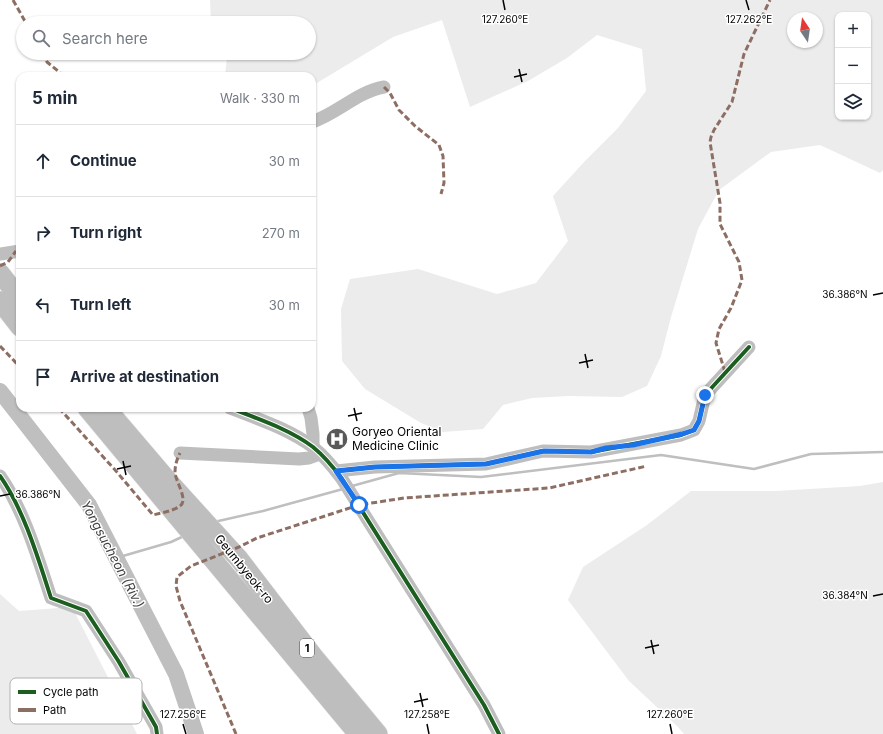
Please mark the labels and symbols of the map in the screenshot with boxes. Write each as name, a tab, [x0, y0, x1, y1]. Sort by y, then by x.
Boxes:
north arrow	[787, 12, 823, 48]
text: 127.260°E	[482, 13, 528, 25]
text: 127.262°E	[726, 13, 772, 25]
text: 36.386°N	[822, 288, 868, 300]
route end	[696, 386, 714, 404]
place label: Goryeo Oriental Medicine Clinic	[352, 424, 441, 453]
hospital icon: Goryeo Oriental Medicine Clinic	[324, 426, 350, 452]
text: 36.386°N	[15, 488, 61, 500]
route start	[350, 496, 368, 514]
water label: Yongsucheon (Riv.)	[78, 498, 148, 610]
street label: Geumbyeok-ro	[212, 531, 277, 606]
text: 36.384°N	[822, 589, 868, 601]
road number: 1	[300, 639, 314, 657]
legend	[10, 678, 142, 724]
text: Cycle path	[43, 685, 99, 699]
text: Path	[43, 703, 66, 717]
text: 127.256°E	[160, 708, 206, 720]
text: 127.258°E	[404, 708, 450, 720]
text: 127.260°E	[647, 708, 693, 720]

